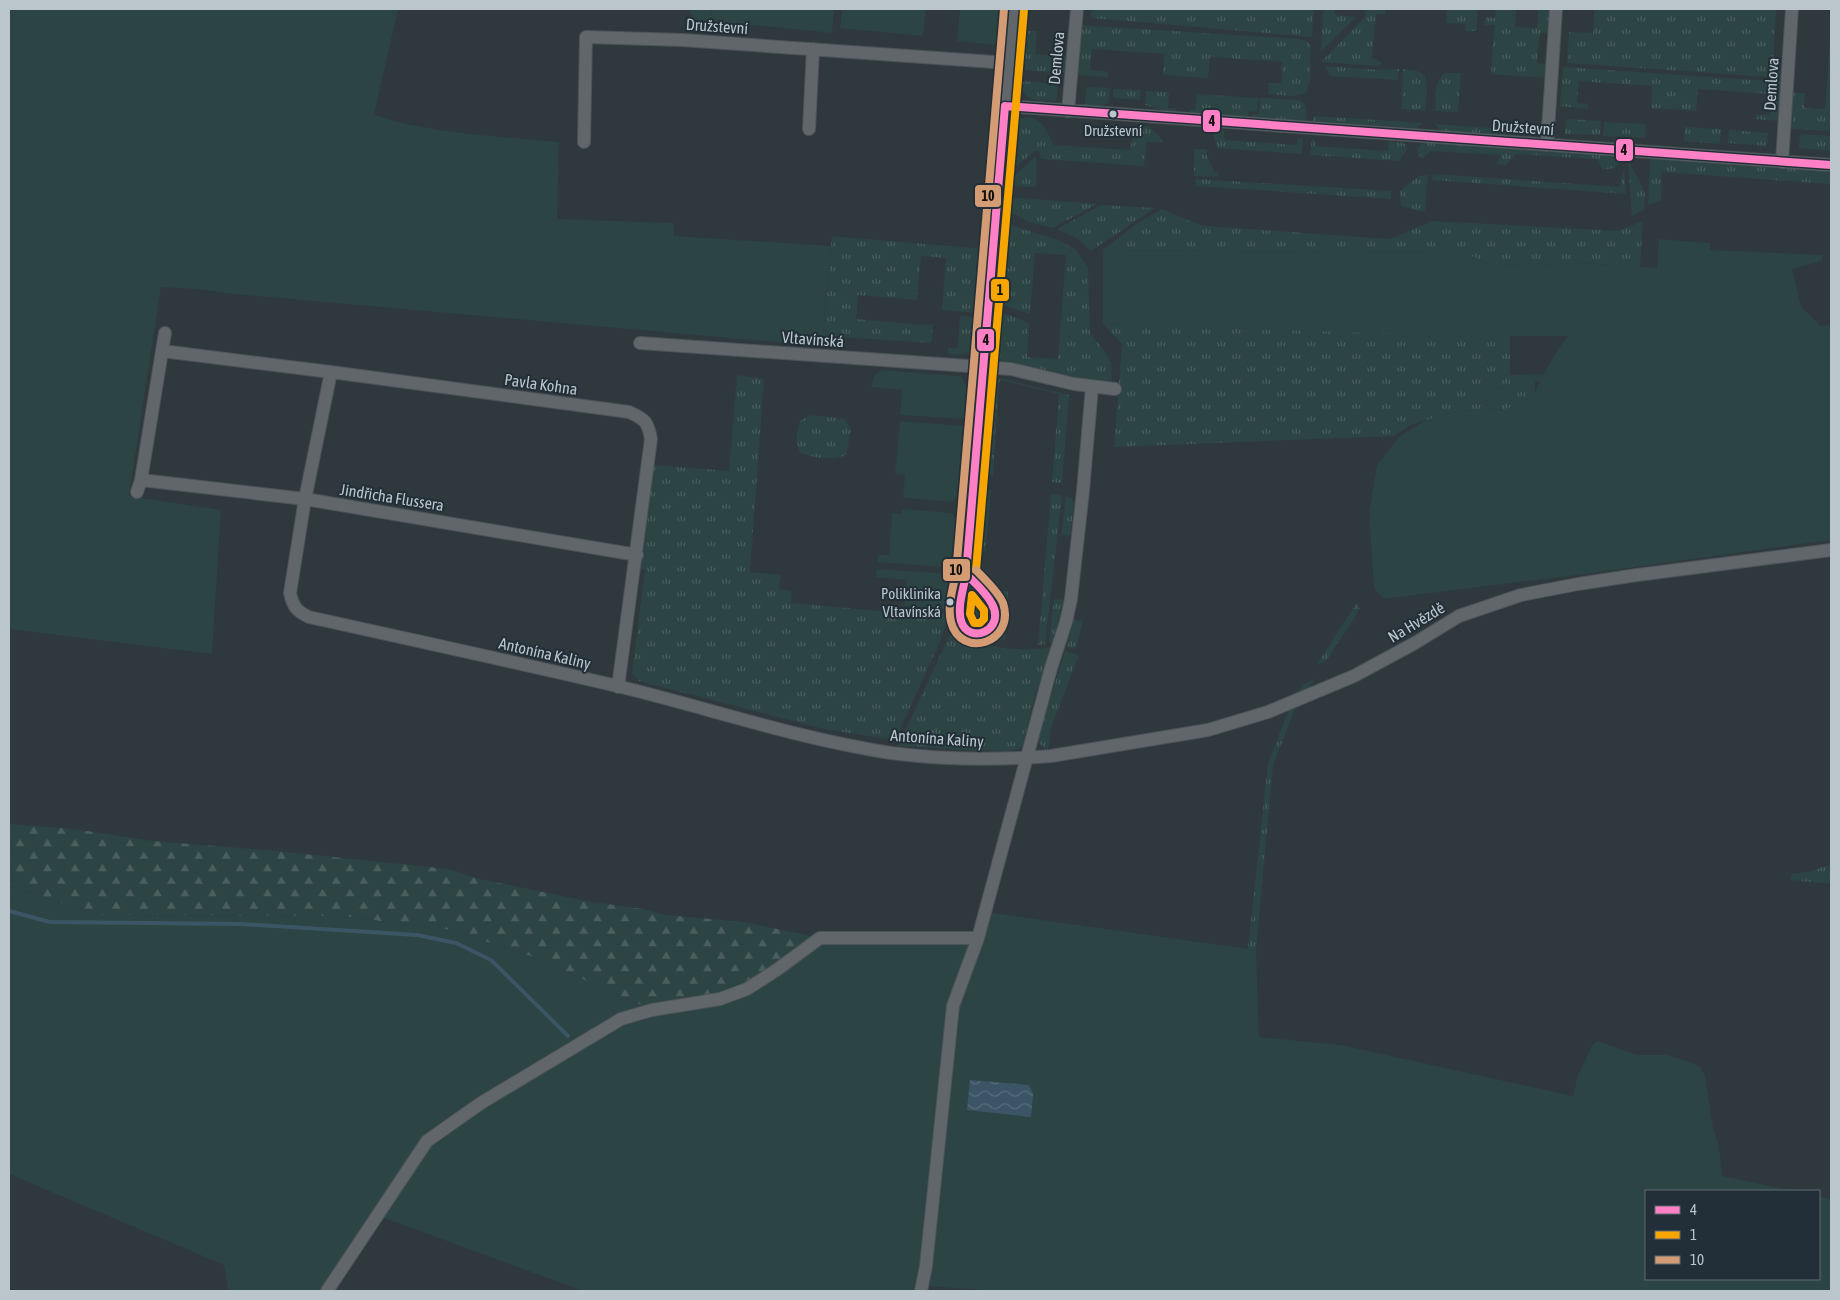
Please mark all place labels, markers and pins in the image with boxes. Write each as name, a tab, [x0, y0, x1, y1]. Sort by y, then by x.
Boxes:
marker: Družstevní	[1108, 109, 1118, 119]
place label: Družstevní	[1084, 122, 1143, 139]
place label: Poliklinika Vltavínská	[881, 585, 941, 620]
marker: Poliklinika Vltavínská	[945, 597, 955, 607]

